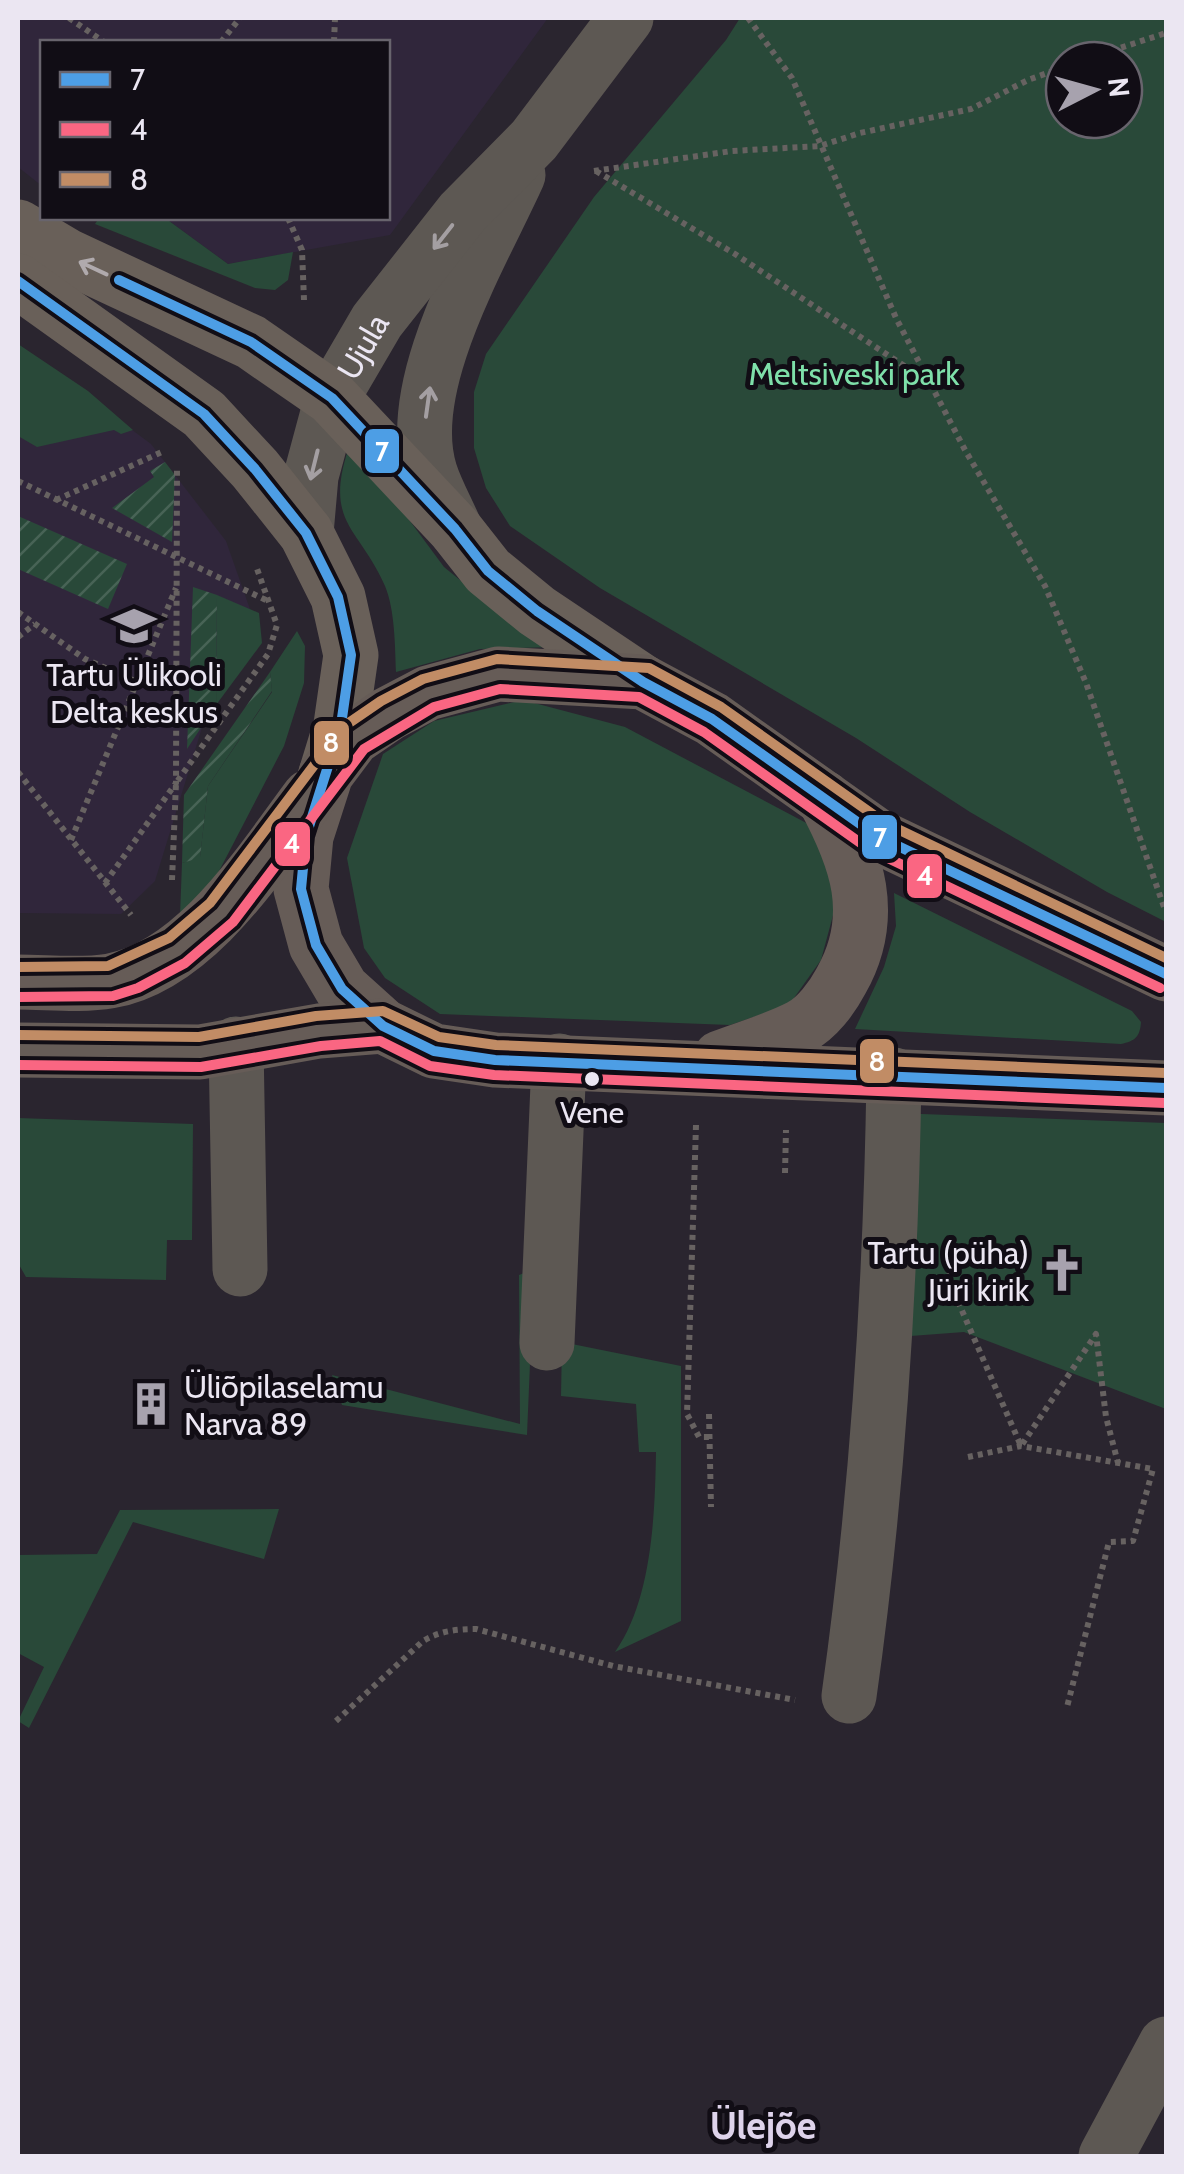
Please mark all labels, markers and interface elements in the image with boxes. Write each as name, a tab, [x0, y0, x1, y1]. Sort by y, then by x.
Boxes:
legend	[40, 40, 390, 220]
north arrow	[1044, 40, 1144, 140]
text: 7	[130, 61, 145, 98]
text: N	[1101, 76, 1137, 99]
text: 4	[130, 111, 147, 148]
text: 8	[130, 161, 148, 198]
one-way arrow	[433, 223, 455, 249]
one-way arrow	[78, 258, 109, 276]
street label: Ujula	[328, 306, 397, 386]
park label: Meltsiveski park	[748, 354, 960, 393]
one-way arrow	[420, 386, 438, 419]
line badge: 7	[363, 427, 401, 475]
text: 7	[375, 434, 390, 468]
one-way arrow	[304, 448, 322, 480]
school or university icon: Tartu Ülikooli Delta keskus	[110, 602, 158, 650]
place label: Tartu Ülikooli Delta keskus	[46, 655, 222, 731]
line badge: 8	[312, 719, 351, 767]
text: 8	[323, 725, 339, 759]
line badge: 7	[860, 813, 899, 861]
line badge: 4	[273, 820, 312, 868]
text: 7	[873, 820, 888, 854]
text: 4	[283, 826, 301, 860]
line badge: 4	[905, 852, 944, 900]
text: 4	[916, 858, 934, 892]
line badge: 8	[858, 1037, 896, 1085]
text: 8	[869, 1044, 885, 1078]
marker: Vene	[582, 1069, 602, 1089]
place label: Vene	[560, 1094, 624, 1131]
place label: Tartu (püha) Jüri kirik	[867, 1233, 1030, 1309]
church icon: Tartu (püha) Jüri kirik	[1038, 1246, 1086, 1294]
place label: Üliõpilaselamu Narva 89	[184, 1367, 384, 1443]
building icon: Üliõpilaselamu Narva 89	[127, 1380, 175, 1428]
district label: Ülejõe	[710, 2102, 816, 2149]

